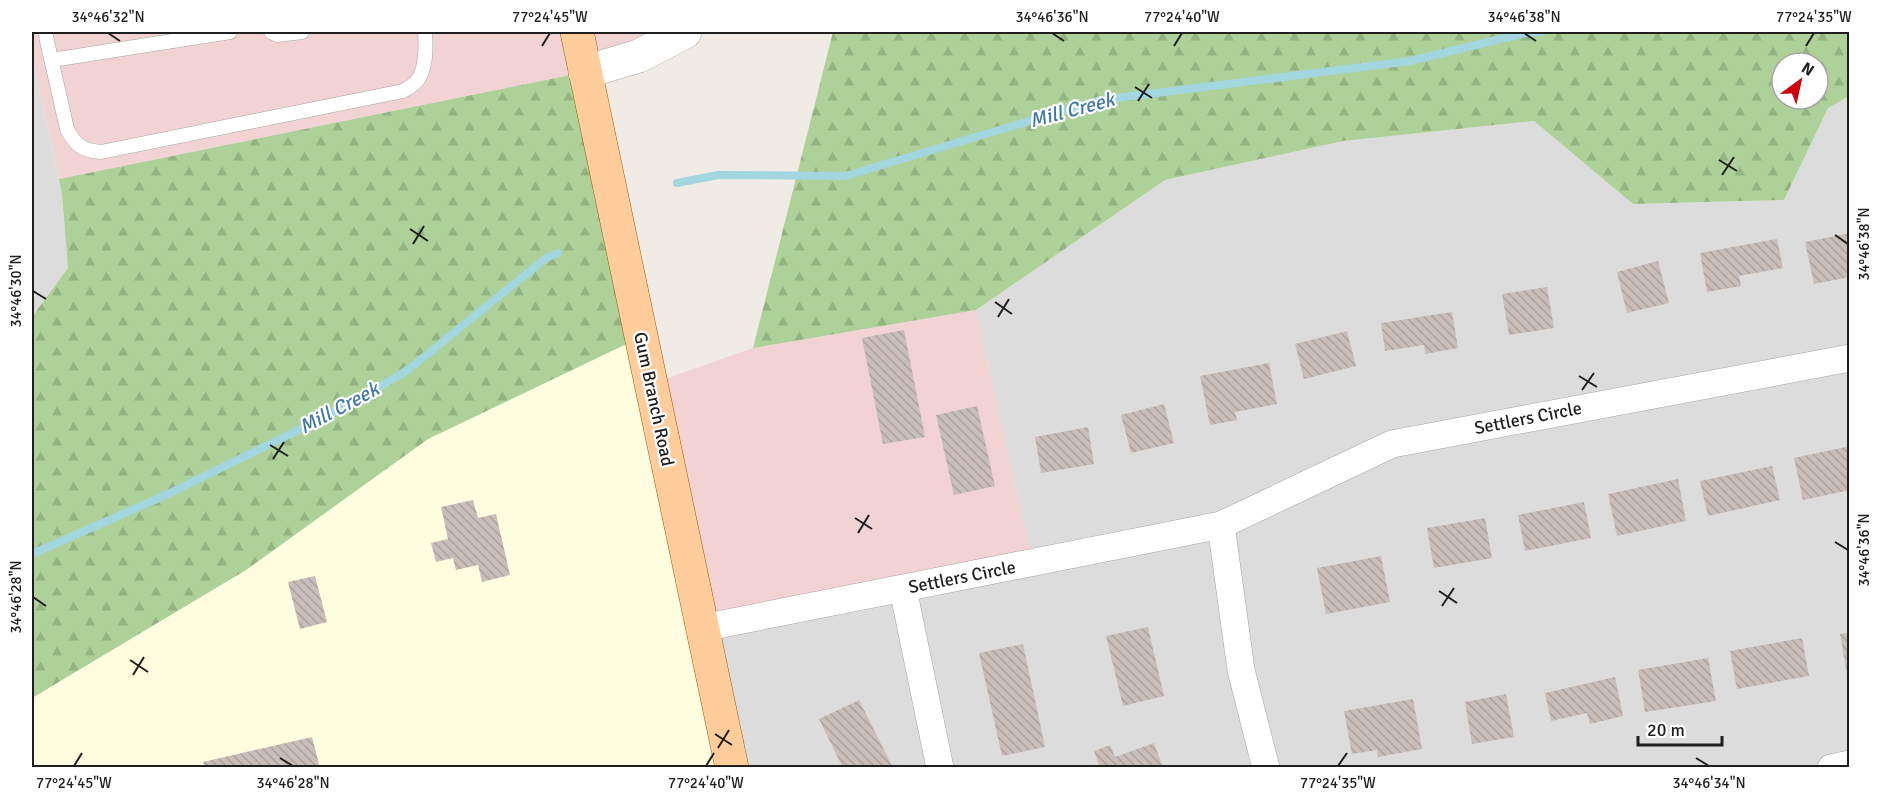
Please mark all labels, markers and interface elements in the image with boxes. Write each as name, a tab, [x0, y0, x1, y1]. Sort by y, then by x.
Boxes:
text: 34°46'32"N	[71, 8, 145, 26]
text: 77°24'45"W	[512, 8, 588, 26]
text: 34°46'36"N	[1015, 8, 1089, 26]
text: 77°24'40"W	[1144, 8, 1220, 26]
text: 34°46'38"N	[1487, 8, 1561, 26]
text: 77°24'35"W	[1776, 8, 1852, 26]
north arrow	[1770, 51, 1830, 111]
text: N	[1798, 58, 1818, 81]
water label: Mill Creek	[1027, 86, 1119, 133]
text: 34°46'38"N	[1855, 207, 1873, 281]
text: 34°46'30"N	[7, 254, 25, 328]
street label: Gum Branch Road	[629, 330, 679, 468]
water label: Mill Creek	[295, 376, 385, 439]
street label: Settlers Circle	[1472, 397, 1584, 439]
text: 34°46'36"N	[1855, 513, 1873, 587]
street label: Settlers Circle	[906, 556, 1018, 598]
text: 34°46'28"N	[7, 560, 25, 634]
scale bar	[1638, 709, 1722, 747]
text: 20 m	[1647, 719, 1685, 741]
text: 77°24'45"W	[36, 774, 112, 792]
text: 34°46'28"N	[256, 774, 330, 792]
text: 77°24'40"W	[668, 774, 744, 792]
text: 77°24'35"W	[1300, 774, 1376, 792]
text: 34°46'34"N	[1672, 774, 1746, 792]

